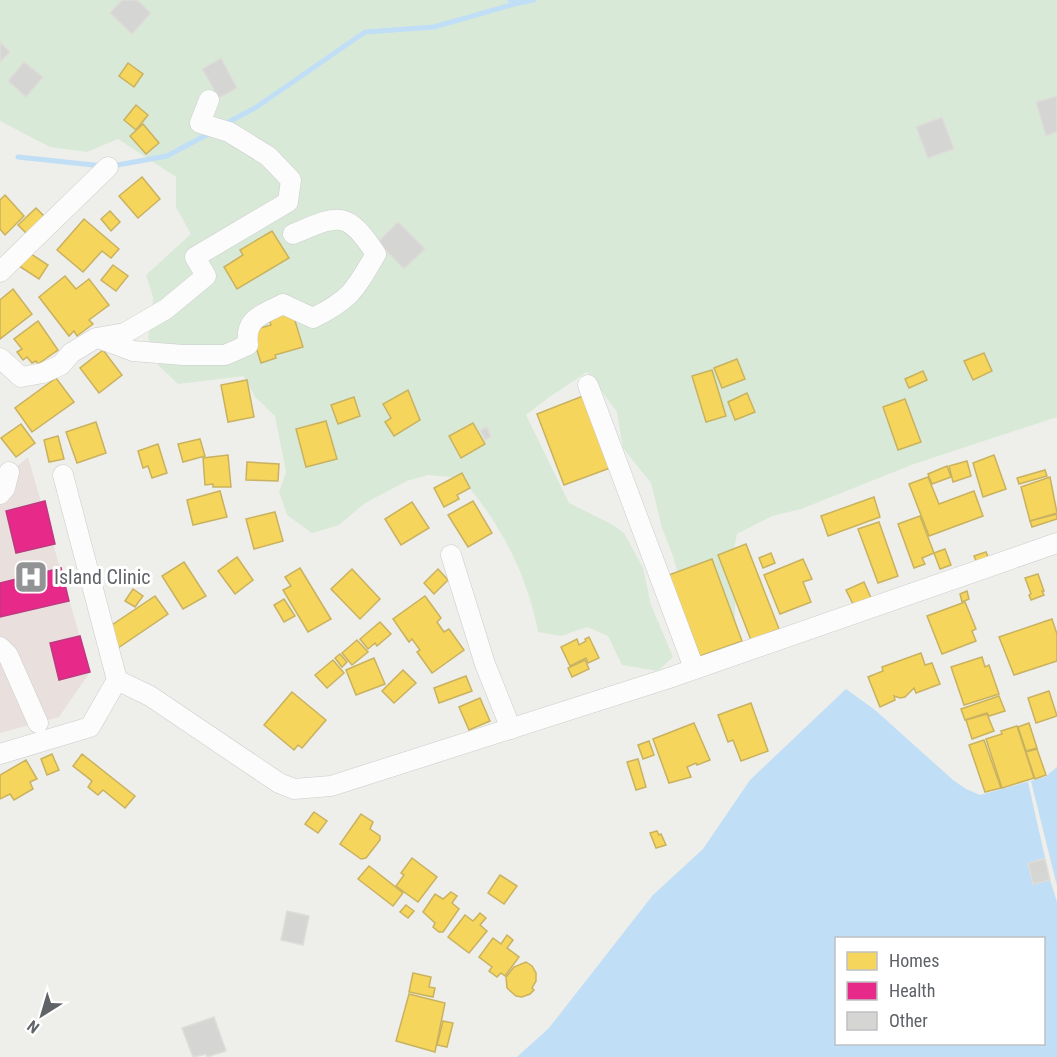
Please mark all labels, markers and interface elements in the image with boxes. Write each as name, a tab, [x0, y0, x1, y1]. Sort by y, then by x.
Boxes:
hospital icon: Island Clinic	[13, 559, 49, 595]
place label: Island Clinic	[54, 565, 151, 589]
legend	[835, 937, 1045, 1045]
text: Homes	[889, 950, 939, 971]
text: Health	[889, 980, 935, 1001]
north arrow	[12, 985, 72, 1045]
text: Other	[889, 1010, 928, 1031]
text: N	[24, 1016, 43, 1037]

